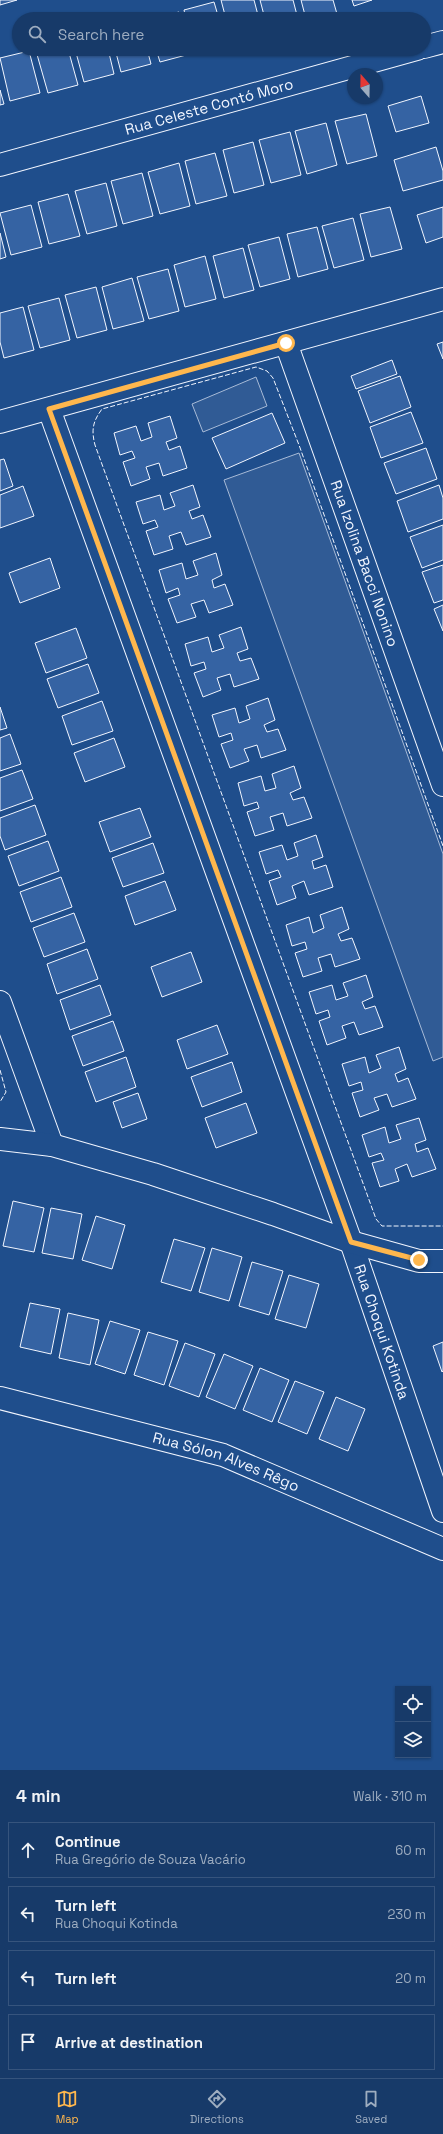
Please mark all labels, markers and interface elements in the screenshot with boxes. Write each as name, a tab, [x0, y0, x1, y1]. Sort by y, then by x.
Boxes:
search box	[12, 12, 431, 56]
icon: search	[26, 23, 48, 45]
text: Search here	[58, 25, 144, 44]
north arrow	[347, 68, 383, 104]
street label: Rua Celeste Contó Moro	[123, 74, 295, 139]
route start	[277, 334, 295, 352]
street label: Rua Izolina Bacci Nonino	[327, 478, 403, 649]
route end	[410, 1251, 428, 1269]
street label: Rua Choqui Kotinda	[350, 1262, 414, 1402]
street label: Rua Sólon Alves Rêgo	[151, 1427, 302, 1495]
map controls	[395, 1686, 431, 1758]
button: locate	[395, 1686, 431, 1722]
button: layers	[395, 1722, 431, 1758]
text: 4 min	[16, 1785, 61, 1807]
text: Walk · 310 m	[353, 1788, 427, 1805]
text: Continue	[55, 1832, 121, 1851]
icon: ahead	[17, 1839, 39, 1861]
text: 60 m	[395, 1842, 426, 1859]
text: Rua Gregório de Souza Vacário	[55, 1851, 246, 1868]
text: Turn left	[55, 1896, 117, 1915]
icon: left	[17, 1903, 39, 1925]
text: 230 m	[388, 1906, 426, 1923]
text: Rua Choqui Kotinda	[55, 1915, 178, 1932]
icon: left	[17, 1967, 39, 1989]
text: Turn left	[55, 1969, 117, 1988]
text: 20 m	[395, 1970, 426, 1987]
icon: arrive	[17, 2031, 39, 2053]
text: Arrive at destination	[55, 2033, 203, 2052]
tab: Map	[56, 2088, 79, 2126]
tab: Directions	[190, 2088, 244, 2126]
tab: Saved	[355, 2088, 387, 2126]

